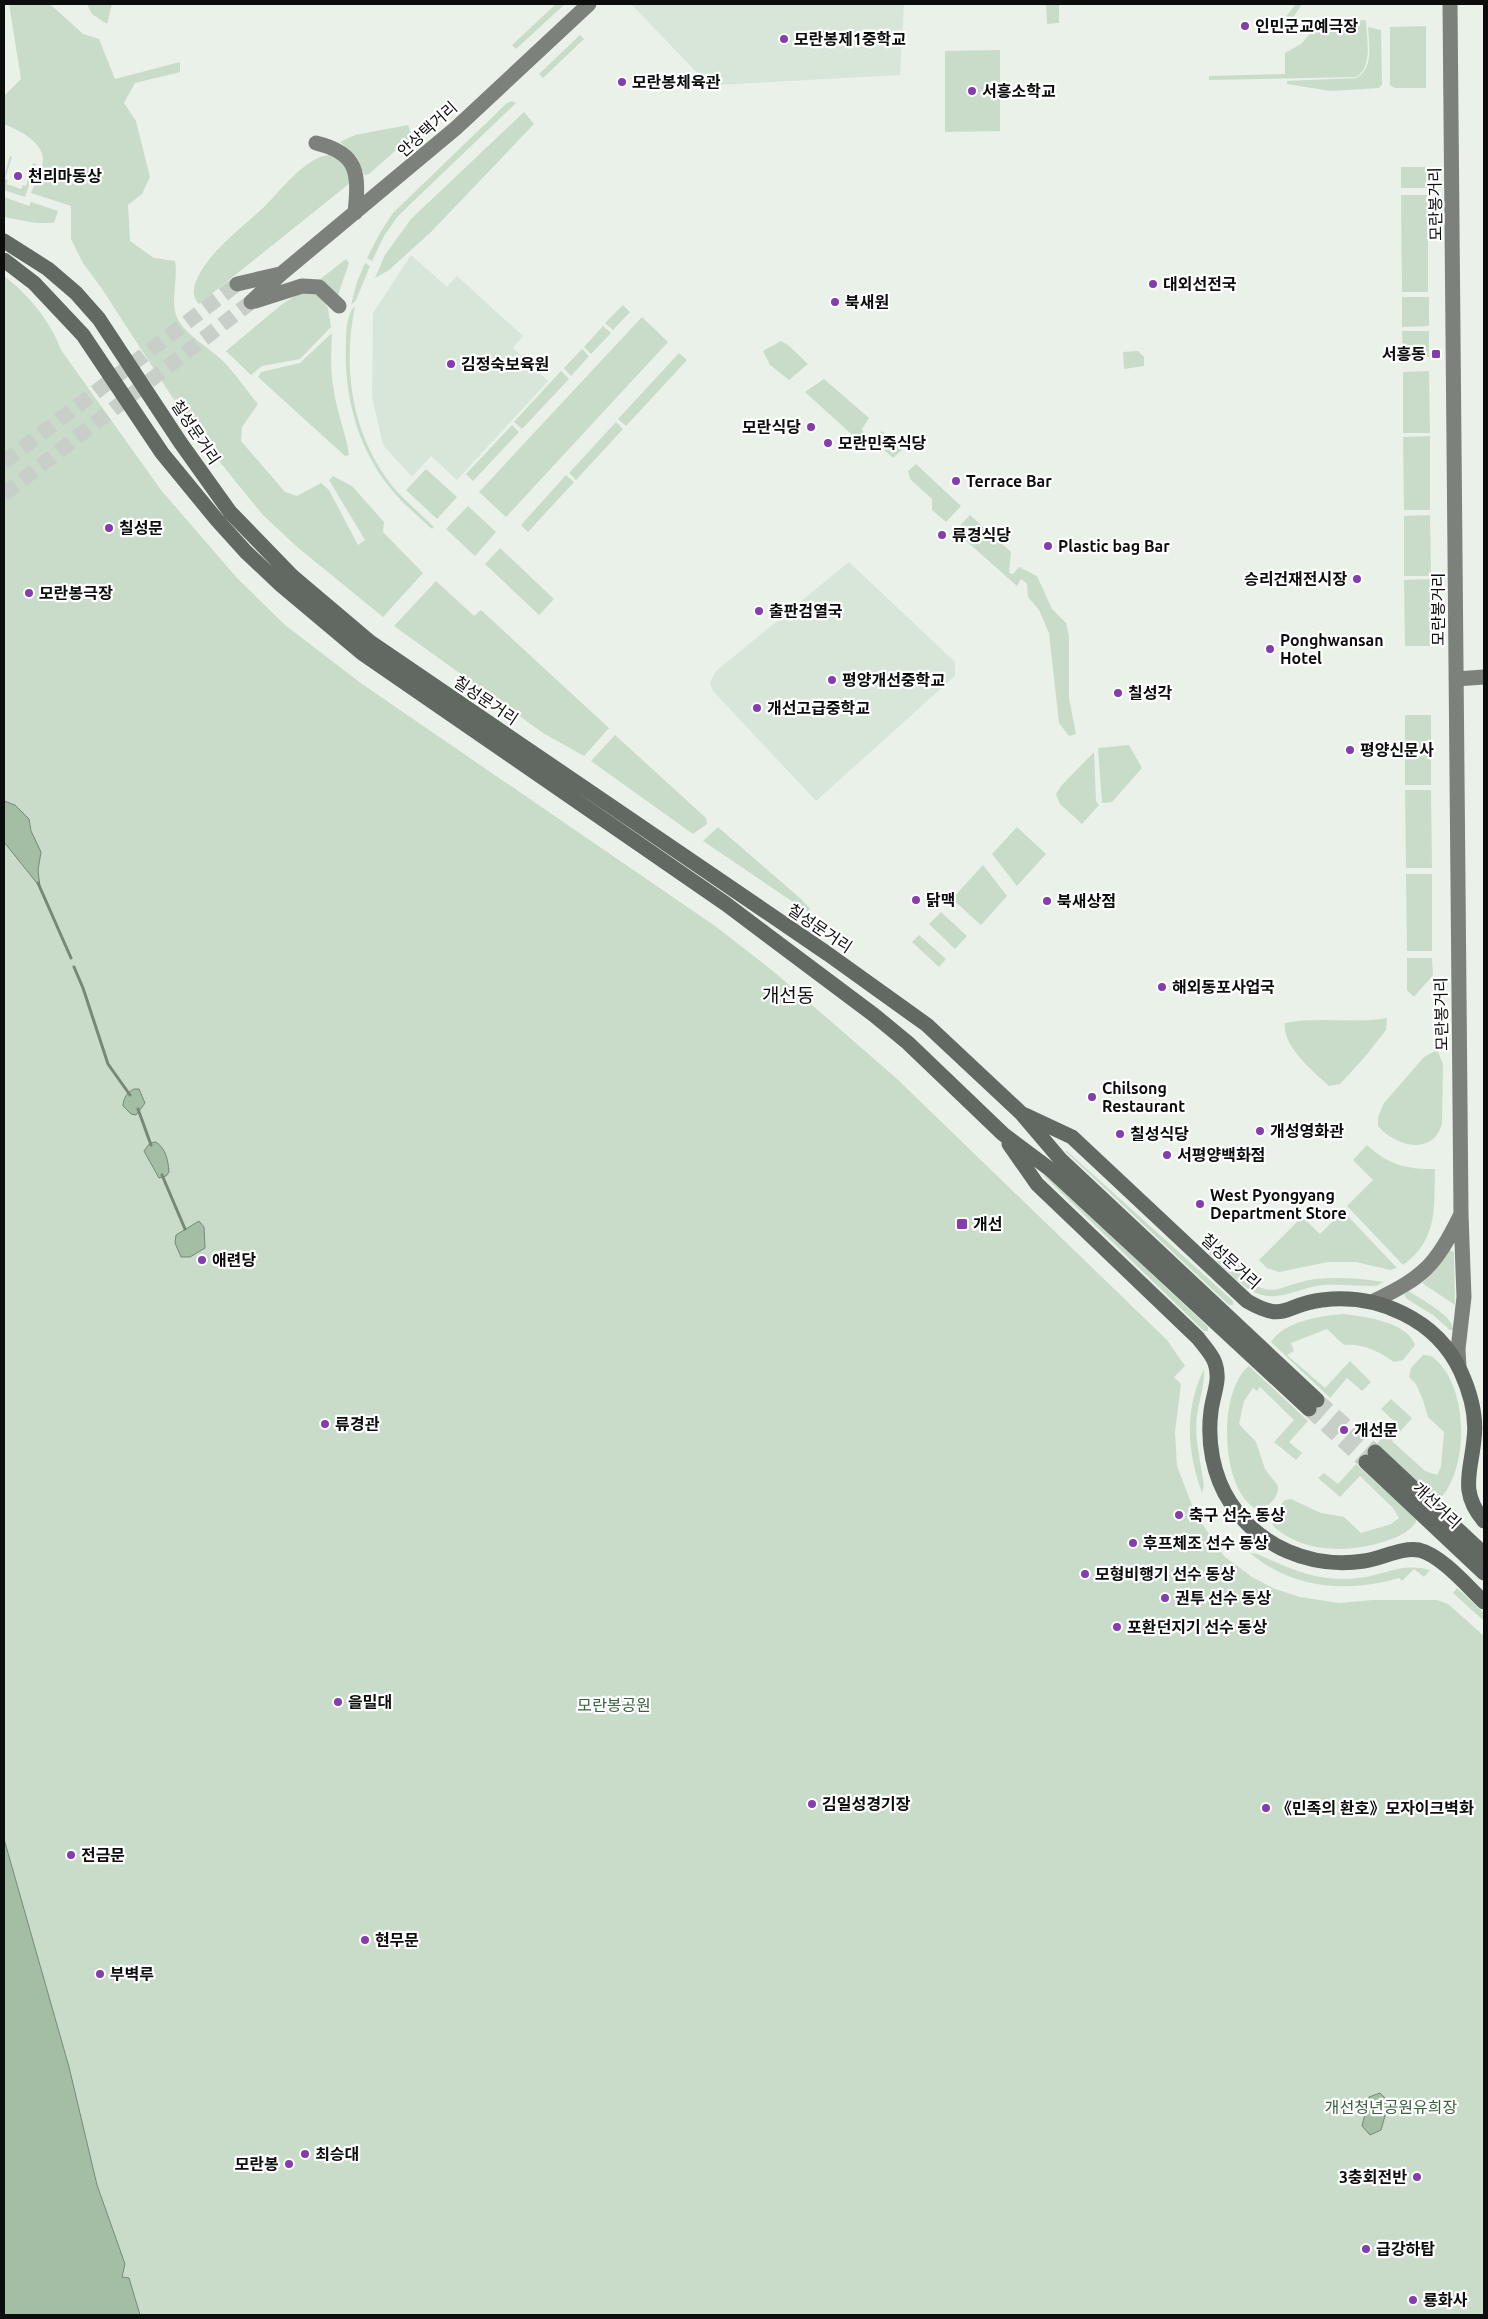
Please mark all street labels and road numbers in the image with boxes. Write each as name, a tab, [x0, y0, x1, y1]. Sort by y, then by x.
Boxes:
street label: 안상택거리	[394, 98, 460, 160]
street label: 모란봉거리	[1425, 167, 1445, 241]
street label: 칠성문거리	[168, 396, 224, 468]
street label: 모란봉거리	[1429, 572, 1447, 646]
street label: 칠성문거리	[450, 672, 522, 728]
street label: 칠성문거리	[784, 900, 856, 956]
street label: 모란봉거리	[1431, 977, 1451, 1051]
street label: 칠성문거리	[1198, 1230, 1264, 1292]
street label: 개선거리	[1409, 1478, 1465, 1532]

